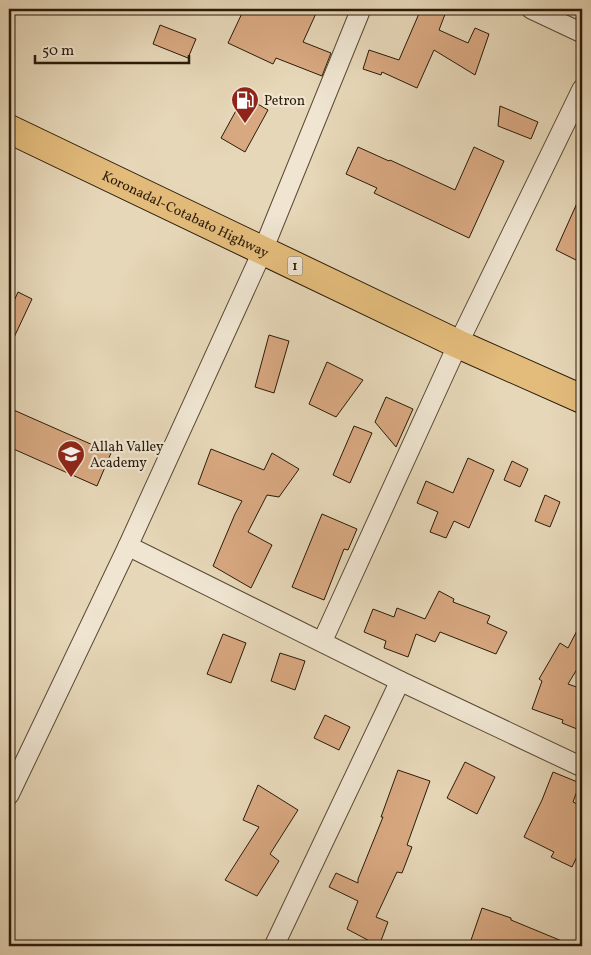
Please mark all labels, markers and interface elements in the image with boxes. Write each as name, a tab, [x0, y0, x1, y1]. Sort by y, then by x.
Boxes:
scale bar	[35, 32, 189, 64]
text: 50 m	[42, 41, 74, 62]
fuel station icon: Petron	[230, 85, 260, 124]
place label: Petron	[264, 92, 305, 111]
street label: Koronadal-Cotabato Highway	[99, 167, 272, 263]
road number: 1	[288, 256, 302, 276]
place label: Allah Valley Academy	[90, 438, 164, 473]
school or university icon: Allah Valley Academy	[56, 439, 86, 478]

